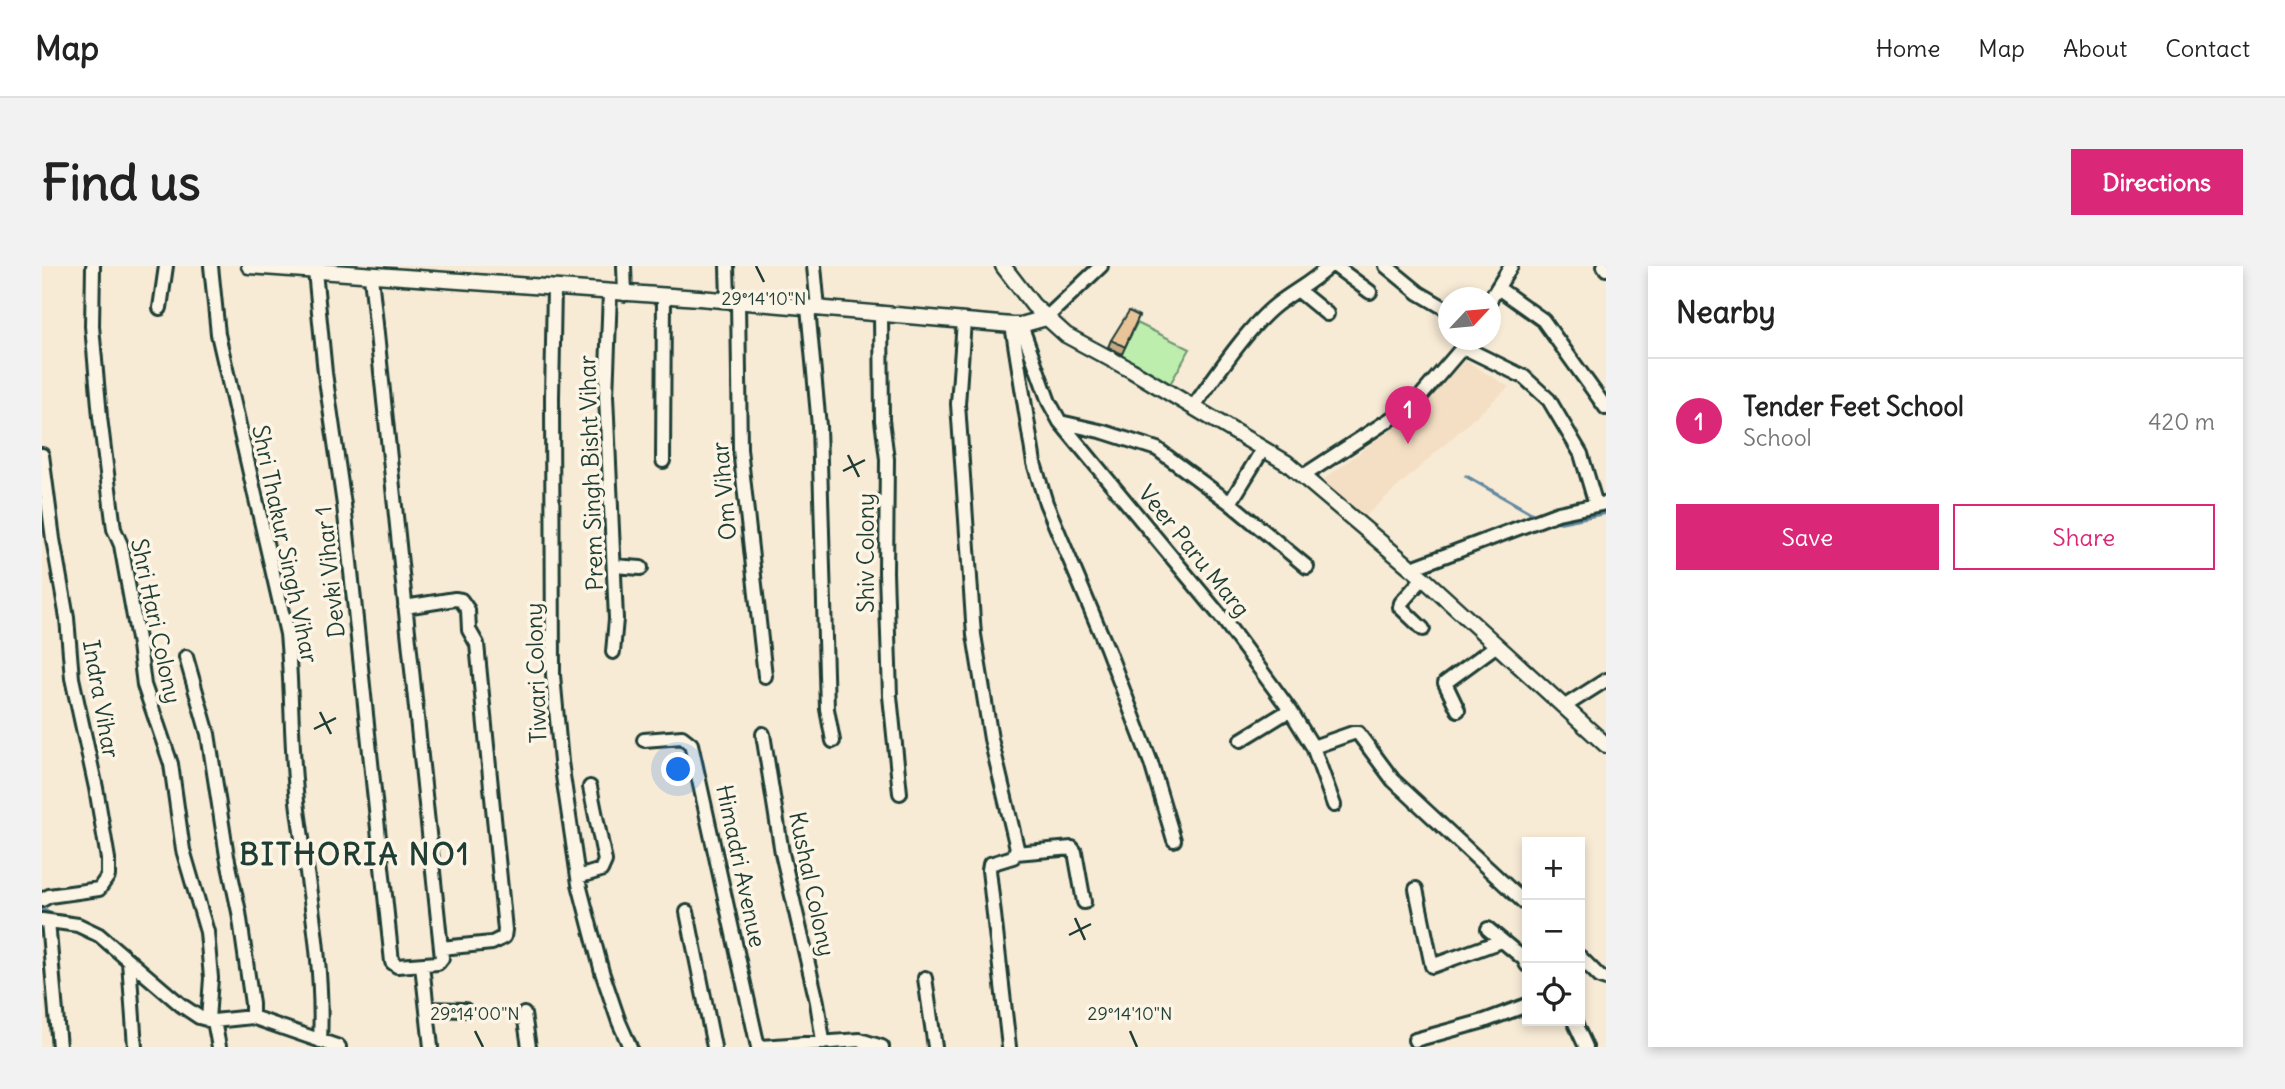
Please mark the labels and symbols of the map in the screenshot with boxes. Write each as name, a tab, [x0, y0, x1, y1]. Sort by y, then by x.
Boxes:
text: 29°14'10"N	[722, 287, 806, 310]
north arrow	[1438, 287, 1501, 350]
street label: Prem Singh Bisht Vihar	[572, 354, 609, 591]
pin: 1	[1385, 386, 1431, 444]
street label: Shri Thakur Singh Vihar	[246, 422, 325, 666]
street label: Om Vihar	[705, 440, 742, 542]
street label: Veer Paru Marg	[1132, 479, 1256, 623]
street label: Shiv Colony	[851, 493, 880, 613]
street label: Devki Vihar 1	[308, 505, 351, 639]
street label: Shri Hari Colony	[125, 536, 188, 706]
street label: Tiwari Colony	[519, 602, 552, 744]
street label: Indra Vihar	[77, 637, 126, 761]
your location	[661, 752, 695, 786]
street label: Himadri Avenue	[710, 782, 773, 950]
street label: Kushal Colony	[783, 809, 842, 959]
district label: BITHORIA NO1	[239, 835, 471, 873]
text: 29°14'00"N	[430, 1002, 520, 1025]
text: 29°14'10"N	[1088, 1002, 1172, 1025]

